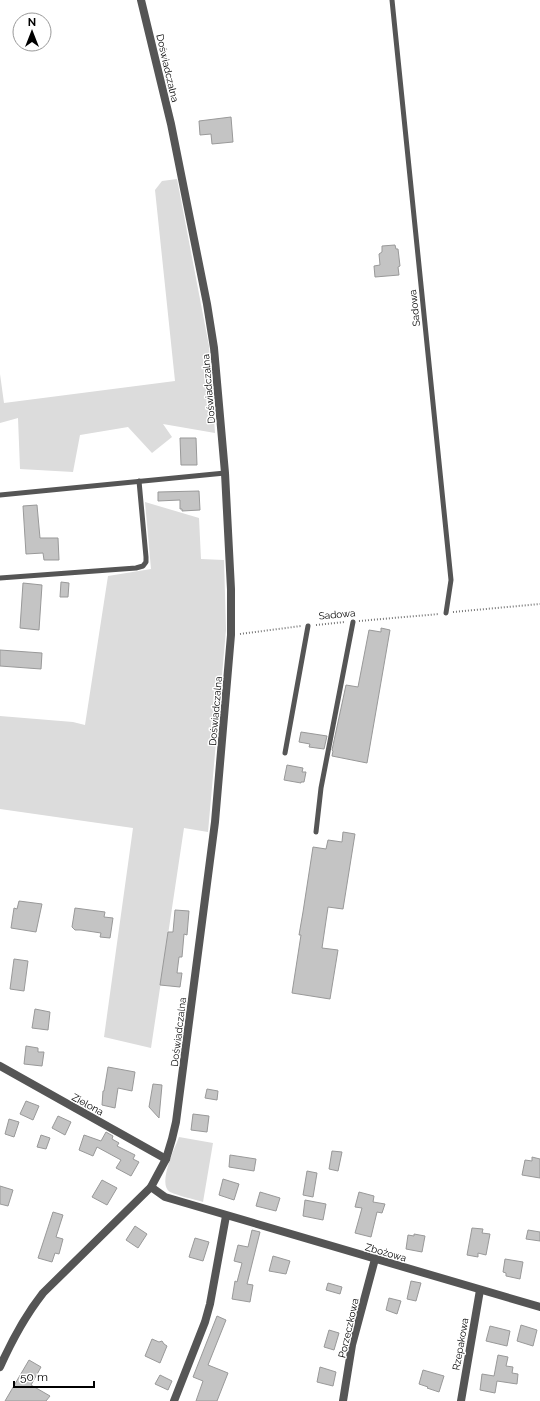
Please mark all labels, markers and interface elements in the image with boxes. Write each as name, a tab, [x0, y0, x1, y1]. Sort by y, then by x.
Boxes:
north arrow	[12, 12, 52, 52]
text: N	[28, 16, 36, 29]
street label: Doświadczalna	[154, 33, 181, 103]
street label: Sadowa	[407, 289, 422, 327]
street label: Doświadczalna	[200, 354, 217, 424]
street label: Sadowa	[318, 607, 356, 622]
street label: Doświadczalna	[207, 676, 224, 746]
street label: Doświadczalna	[169, 997, 188, 1067]
street label: Zielona	[70, 1091, 105, 1118]
street label: Zbożowa	[364, 1241, 408, 1264]
street label: Porzeczkowa	[336, 1297, 361, 1359]
street label: Rzepakowa	[450, 1317, 471, 1371]
scale bar	[14, 1363, 94, 1389]
text: 50 m	[20, 1370, 48, 1384]

